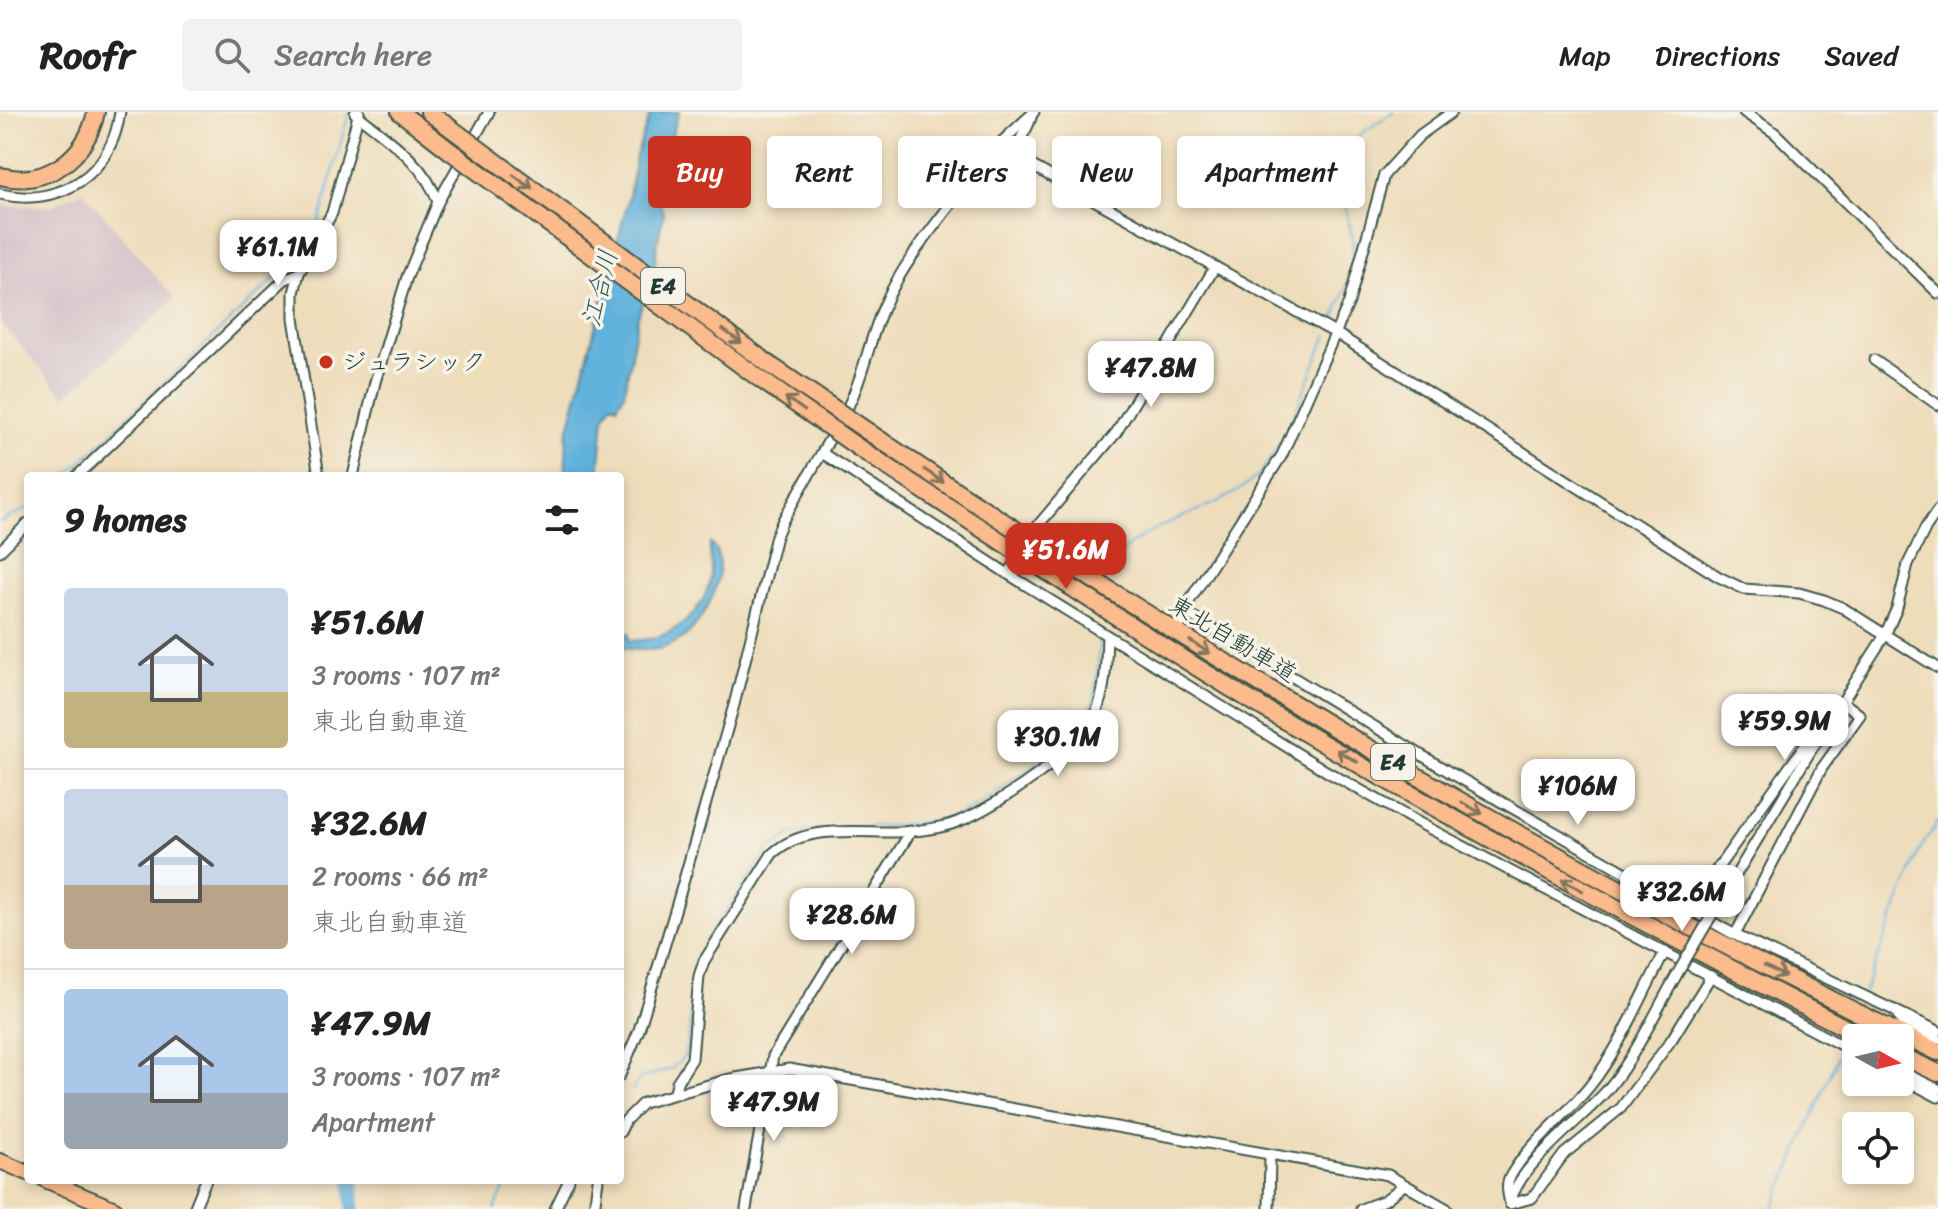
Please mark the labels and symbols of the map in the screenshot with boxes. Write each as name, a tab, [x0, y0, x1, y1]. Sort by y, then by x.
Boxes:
one-way arrow	[511, 173, 533, 190]
pin: ¥61.1M	[213, 220, 343, 288]
water label: 江合川	[567, 245, 631, 331]
road number: E4	[641, 268, 685, 304]
one-way arrow	[720, 328, 742, 345]
place label: ジュラシック	[342, 341, 486, 383]
pin: ¥47.8M	[1086, 341, 1216, 409]
marker: ジュラシック	[317, 353, 335, 371]
one-way arrow	[785, 396, 806, 413]
one-way arrow	[923, 468, 945, 485]
pin: ¥51.6M	[1001, 523, 1131, 591]
street label: 東北自動車道	[1160, 584, 1306, 694]
one-way arrow	[1188, 640, 1211, 656]
pin: ¥59.9M	[1720, 694, 1850, 762]
pin: ¥30.1M	[993, 710, 1123, 778]
road number: E4	[1371, 744, 1415, 780]
one-way arrow	[1336, 748, 1359, 764]
pin: ¥106M	[1522, 759, 1634, 827]
one-way arrow	[1460, 800, 1484, 816]
pin: ¥32.6M	[1617, 865, 1747, 933]
one-way arrow	[1561, 877, 1585, 893]
pin: ¥28.6M	[787, 888, 917, 956]
one-way arrow	[1763, 963, 1787, 979]
north arrow	[1842, 1024, 1914, 1096]
pin: ¥47.9M	[709, 1075, 839, 1143]

